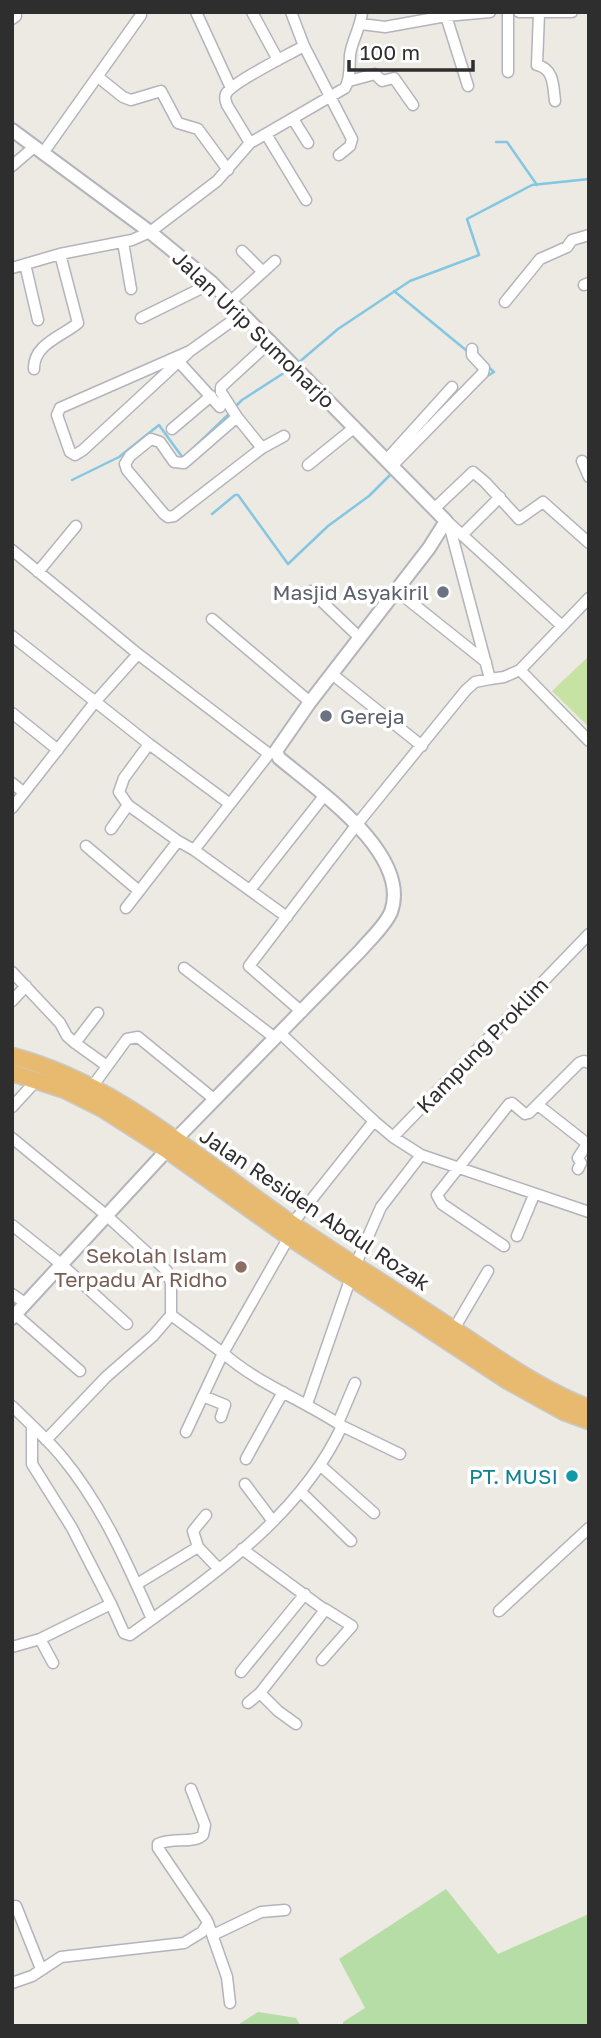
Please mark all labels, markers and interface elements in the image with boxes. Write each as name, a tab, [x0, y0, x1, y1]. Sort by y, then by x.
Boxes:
scale bar	[349, 28, 473, 72]
text: 100 m	[360, 39, 420, 65]
street label: Jalan Urip Sumoharjo	[167, 245, 341, 413]
place label: Masjid Asyakiril	[272, 579, 429, 605]
marker: Masjid Asyakiril	[435, 584, 451, 600]
place label: Gereja	[340, 703, 405, 729]
marker: Gereja	[318, 708, 334, 724]
street label: Kampung Proklim	[411, 972, 553, 1118]
street label: Jalan Residen Abdul Rozak	[195, 1122, 435, 1296]
place label: Sekolah Islam Terpadu Ar Ridho	[54, 1242, 227, 1292]
marker: Sekolah Islam Terpadu Ar Ridho	[233, 1259, 249, 1275]
place label: PT. MUSI	[469, 1463, 558, 1489]
marker: PT. MUSI	[564, 1468, 580, 1484]

